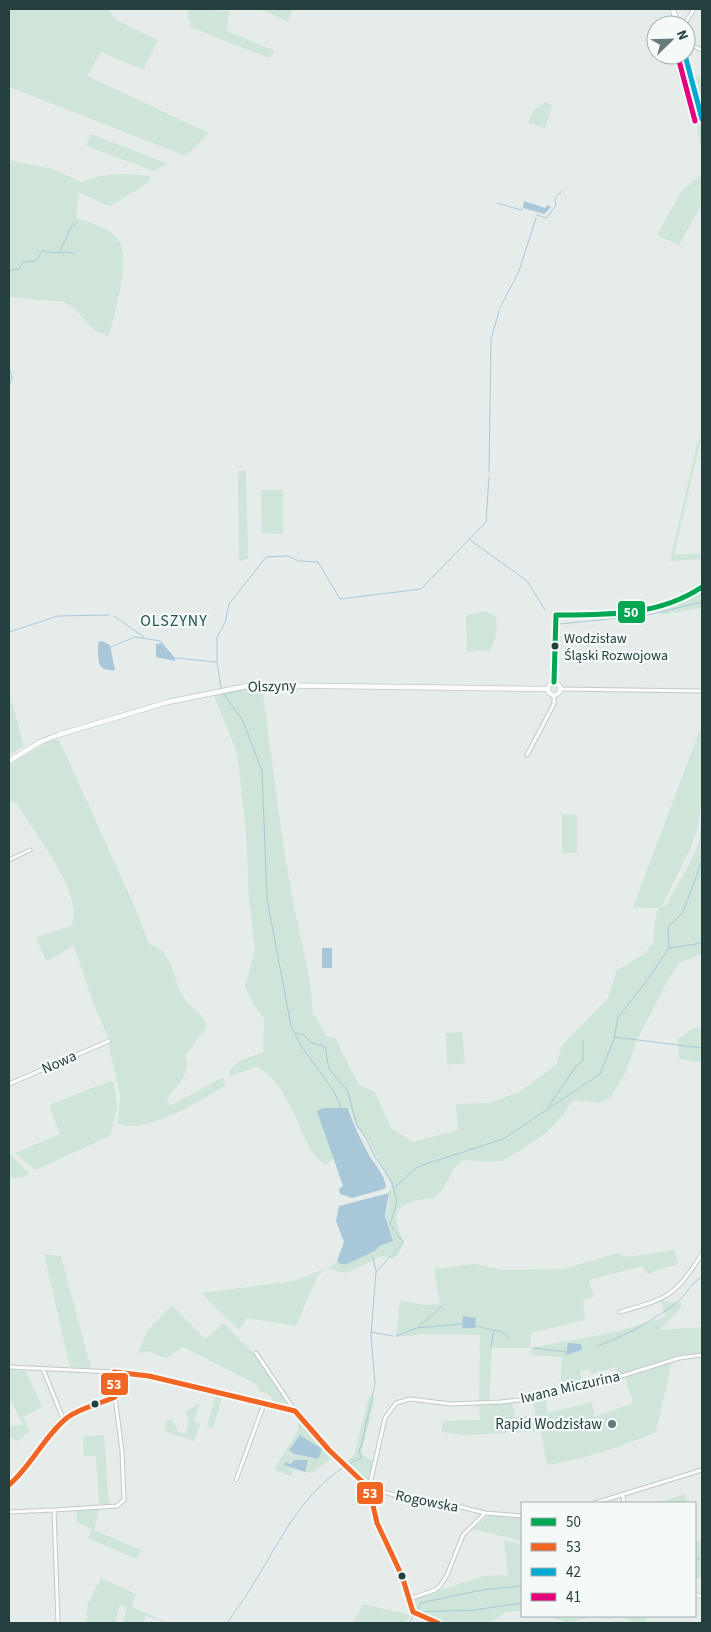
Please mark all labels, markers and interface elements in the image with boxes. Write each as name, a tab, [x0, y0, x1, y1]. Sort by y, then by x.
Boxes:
north arrow	[646, 15, 696, 65]
text: N	[671, 27, 693, 44]
line badge: 50	[617, 600, 646, 624]
text: 50	[624, 603, 638, 623]
district label: OLSZYNY	[140, 610, 208, 632]
place label: Wodzisław Śląski Rozwojowa	[564, 629, 668, 666]
marker: Wodzisław Śląski Rozwojowa	[550, 641, 560, 651]
street label: Olszyny	[247, 675, 297, 698]
street label: Nowa	[38, 1046, 80, 1079]
street label: Iwana Miczurina	[518, 1366, 622, 1409]
line badge: 53	[100, 1372, 129, 1396]
text: 53	[107, 1375, 121, 1395]
unlabelled marker	[90, 1399, 100, 1409]
place label: Rapid Wodzisław	[495, 1414, 602, 1435]
marker: Rapid Wodzisław	[606, 1418, 618, 1430]
line badge: 53	[356, 1481, 384, 1505]
text: 53	[363, 1484, 377, 1504]
street label: Rogowska	[394, 1485, 460, 1518]
legend	[521, 1502, 696, 1617]
text: 50	[566, 1512, 581, 1533]
text: 53	[566, 1537, 581, 1558]
text: 42	[566, 1562, 581, 1583]
unlabelled marker	[397, 1571, 407, 1581]
text: 41	[566, 1587, 581, 1608]

